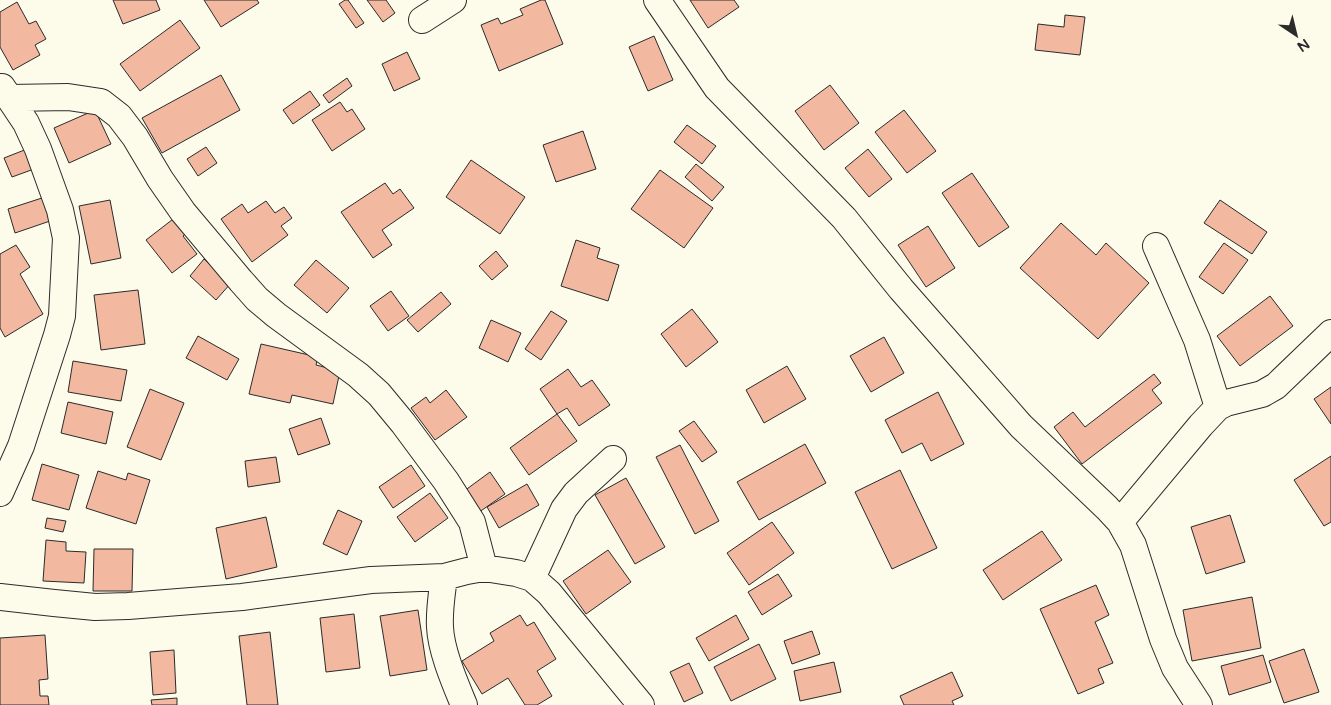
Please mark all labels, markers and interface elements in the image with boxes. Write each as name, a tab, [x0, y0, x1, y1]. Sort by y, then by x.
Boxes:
north arrow	[1271, 10, 1321, 60]
text: N	[1294, 35, 1313, 55]

